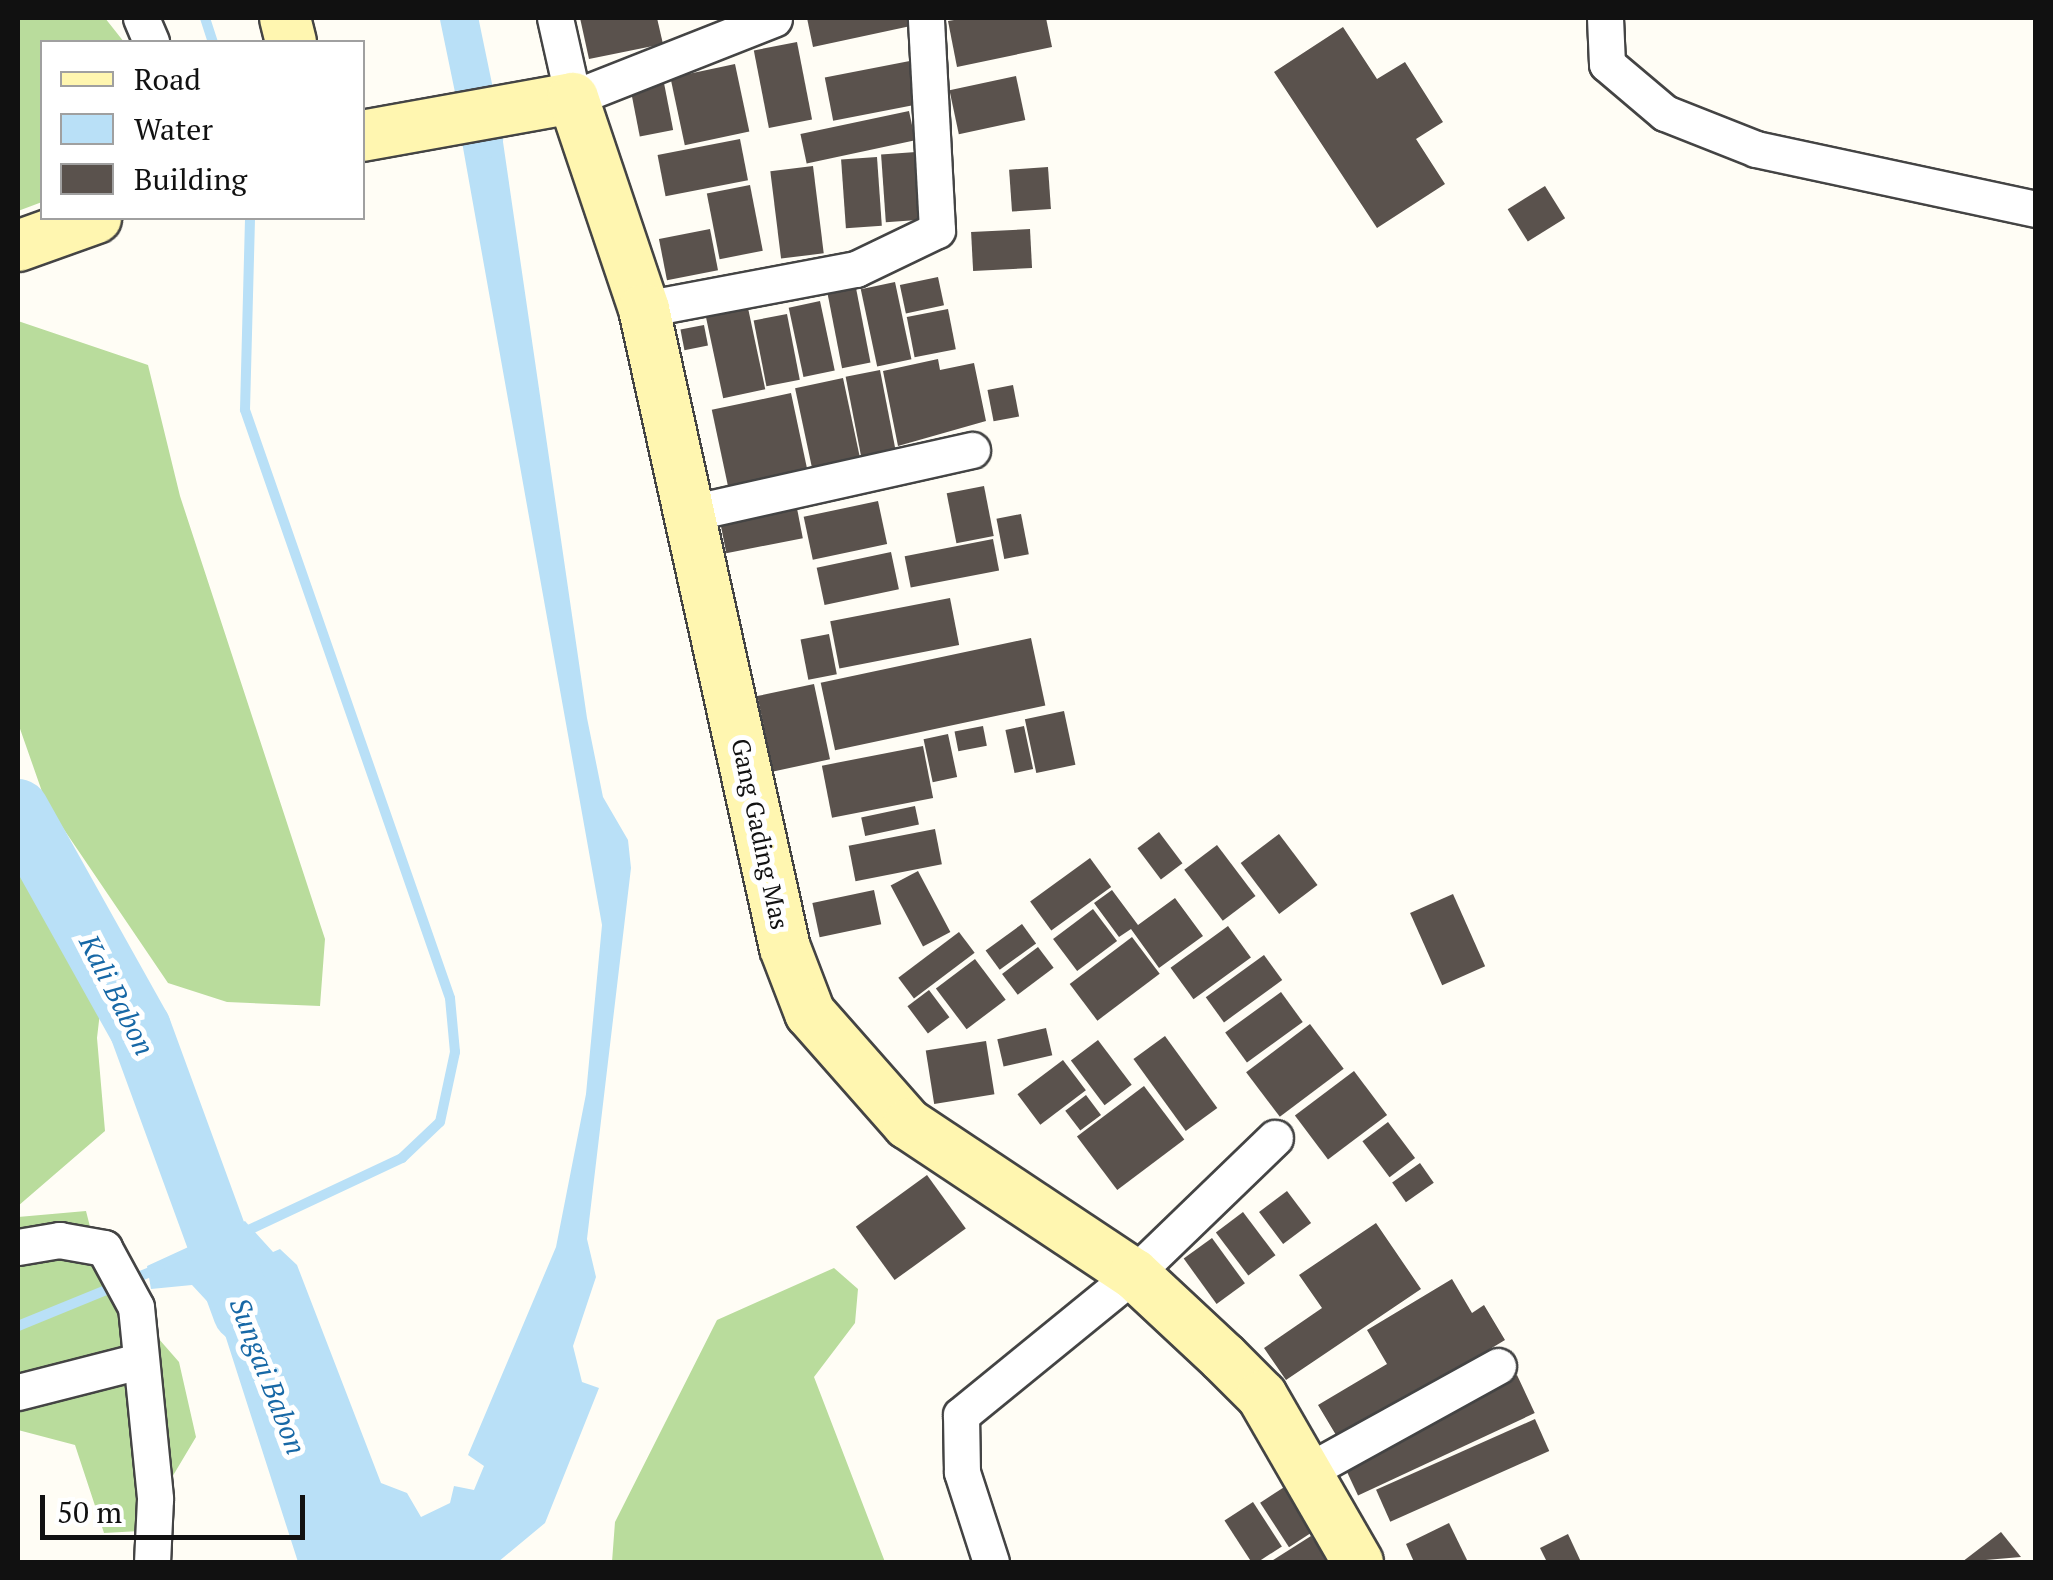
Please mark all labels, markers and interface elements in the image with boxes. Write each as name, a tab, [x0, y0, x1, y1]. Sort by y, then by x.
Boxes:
legend	[40, 40, 365, 220]
text: Road	[134, 59, 201, 99]
text: Water	[134, 109, 213, 149]
text: Building	[134, 159, 247, 199]
street label: Gang Gading Mas	[725, 736, 795, 932]
water label: Kali Babon	[72, 929, 162, 1061]
water label: Sungai Babon	[223, 1293, 313, 1459]
scale bar	[45, 1475, 310, 1537]
text: 50 m	[57, 1492, 122, 1532]

